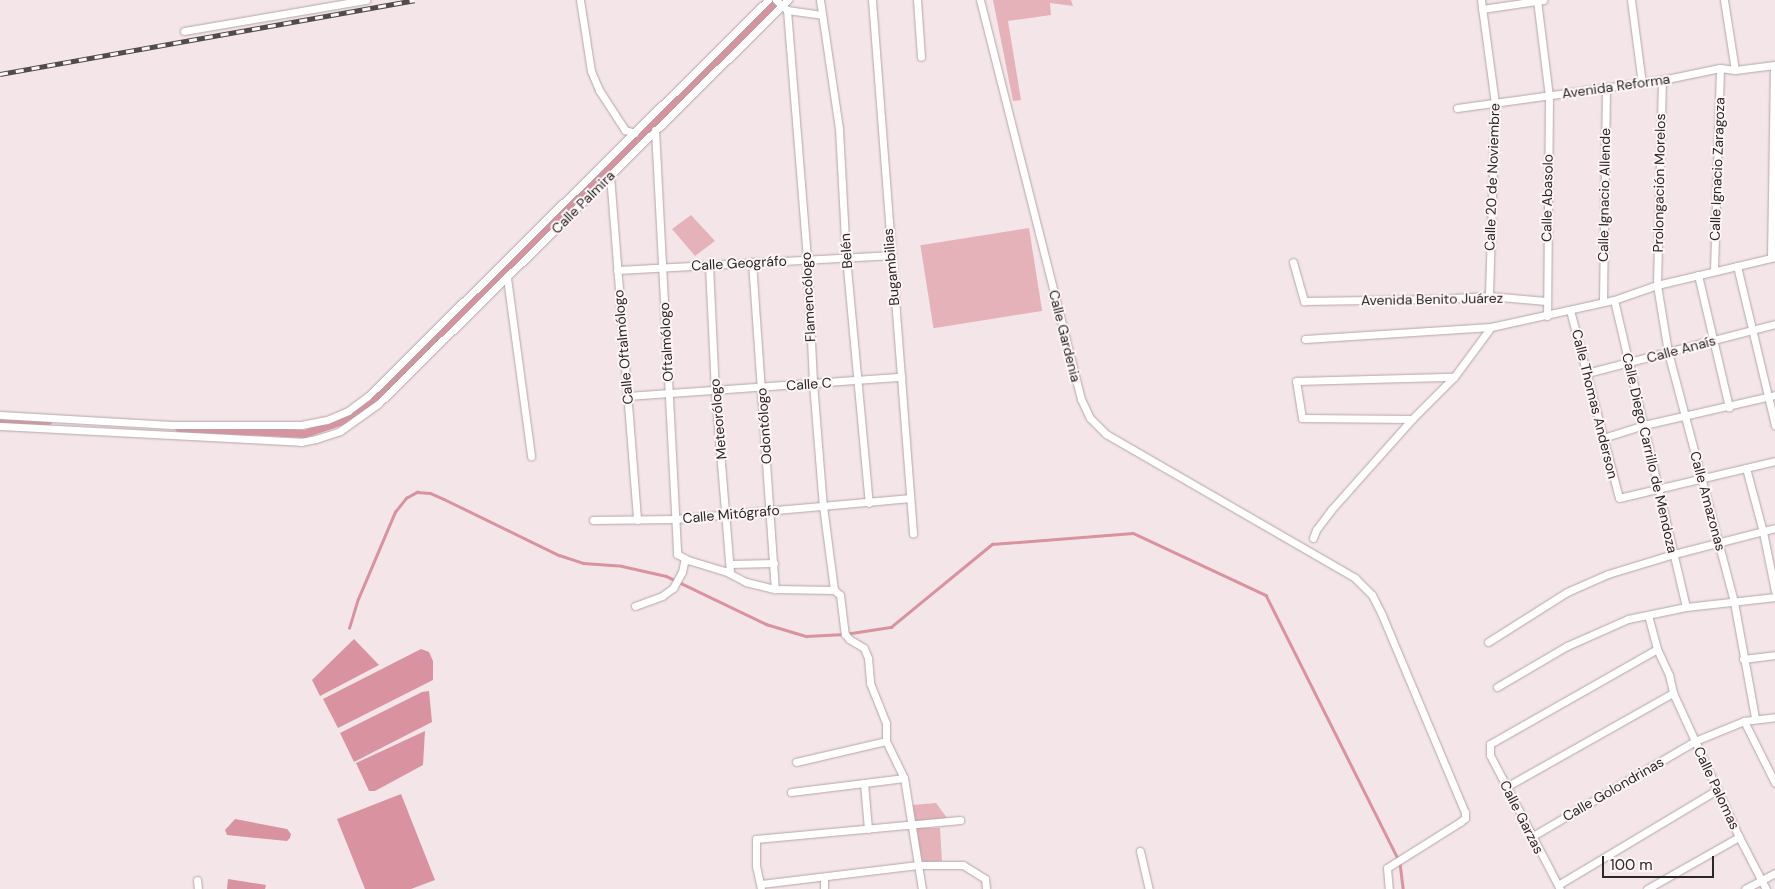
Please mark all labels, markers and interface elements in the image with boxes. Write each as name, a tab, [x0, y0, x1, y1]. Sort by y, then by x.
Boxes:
street label: Avenida Reforma	[1561, 70, 1671, 102]
street label: Calle Ignacio Zaragoza	[1706, 97, 1728, 241]
street label: Calle 20 de Noviembre	[1481, 103, 1503, 251]
street label: Prolongación Morelos	[1649, 113, 1669, 253]
street label: Calle Ignacio Allende	[1594, 128, 1614, 262]
street label: Calle Abasolo	[1538, 154, 1556, 242]
street label: Calle Palmira	[548, 167, 618, 237]
street label: Bugambilias	[879, 228, 903, 306]
street label: Belén	[836, 233, 856, 269]
street label: Calle Geográfo	[691, 252, 787, 274]
street label: Flamencólogo	[797, 252, 819, 342]
street label: Calle Gardenia	[1045, 288, 1085, 384]
street label: Calle Oftalmólogo	[610, 289, 636, 405]
street label: Avenida Benito Juárez	[1361, 289, 1503, 309]
street label: Oftalmólogo	[656, 302, 676, 382]
street label: Calle Thomas Anderson	[1568, 328, 1622, 480]
street label: Calle Anaís	[1645, 332, 1717, 366]
street label: Calle Diego Carrillo de Mendoza	[1619, 351, 1681, 555]
street label: Calle C	[786, 374, 832, 394]
street label: Meteorólogo	[706, 378, 730, 460]
street label: Odontólogo	[753, 387, 775, 465]
street label: Calle Amazonas	[1687, 449, 1729, 553]
street label: Calle Mitógrafo	[682, 501, 780, 527]
street label: Calle Palomas	[1690, 744, 1744, 832]
street label: Calle Golondrinas	[1559, 753, 1667, 825]
street label: Calle Garzas	[1496, 778, 1548, 856]
scale bar	[1605, 846, 1718, 878]
text: 100 m	[1610, 855, 1653, 875]

